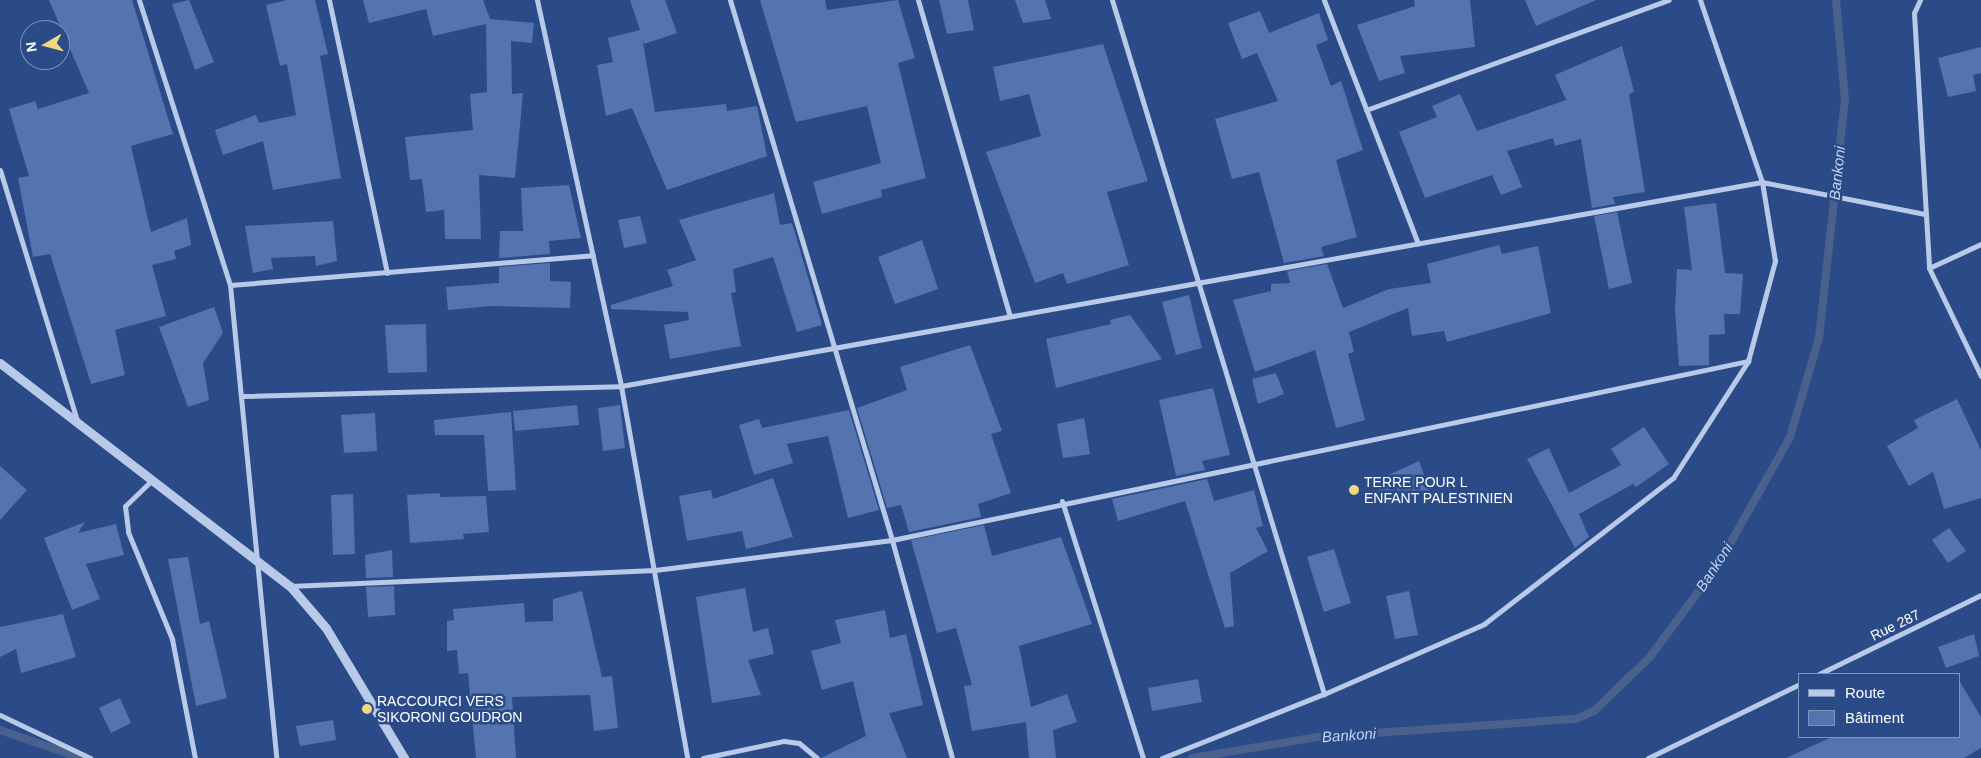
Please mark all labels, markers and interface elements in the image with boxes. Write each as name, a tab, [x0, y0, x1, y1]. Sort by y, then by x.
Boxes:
north arrow	[20, 20, 70, 70]
text: N	[23, 41, 40, 53]
water label: Bankoni	[1825, 145, 1849, 201]
place label: TERRE POUR L ENFANT PALESTINIEN	[1364, 474, 1513, 507]
marker: TERRE POUR L ENFANT PALESTINIEN	[1348, 484, 1360, 496]
water label: Bankoni	[1692, 539, 1736, 595]
street label: Rue 287	[1868, 606, 1922, 644]
legend	[1798, 673, 1961, 738]
text: Route	[1845, 684, 1885, 701]
place label: RACCOURCI VERS SIKORONI GOUDRON	[377, 693, 522, 726]
marker: RACCOURCI VERS SIKORONI GOUDRON	[361, 703, 373, 715]
text: Bâtiment	[1845, 709, 1904, 726]
water label: Bankoni	[1321, 724, 1377, 746]

